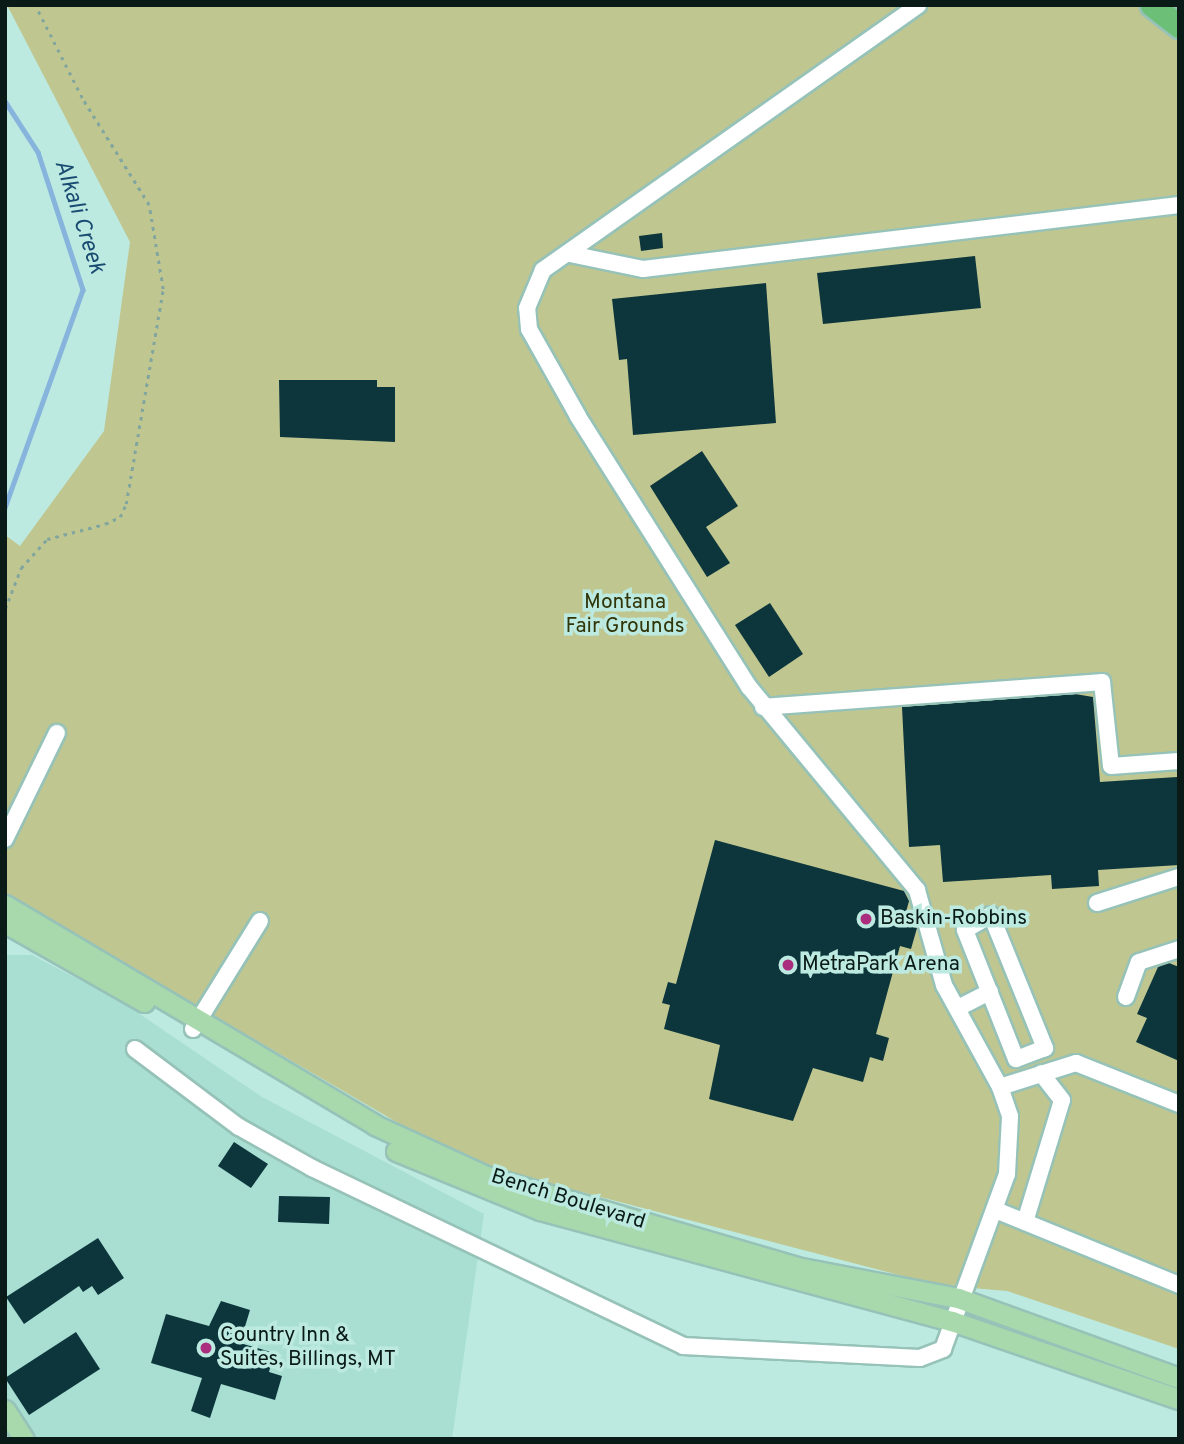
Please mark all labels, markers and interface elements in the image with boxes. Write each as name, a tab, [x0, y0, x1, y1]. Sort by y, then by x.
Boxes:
water label: Alkali Creek	[47, 157, 109, 277]
park label: Montana Fair Grounds	[565, 590, 685, 640]
place label: Baskin-Robbins	[880, 906, 1027, 932]
marker: Baskin-Robbins	[858, 911, 874, 927]
place label: MetraPark Arena	[802, 952, 961, 978]
marker: MetraPark Arena	[780, 957, 796, 973]
street label: Bench Boulevard	[488, 1165, 648, 1235]
place label: Country Inn & Suites, Billings, MT	[220, 1323, 396, 1373]
marker: Country Inn & Suites, Billings, MT	[198, 1340, 214, 1356]

